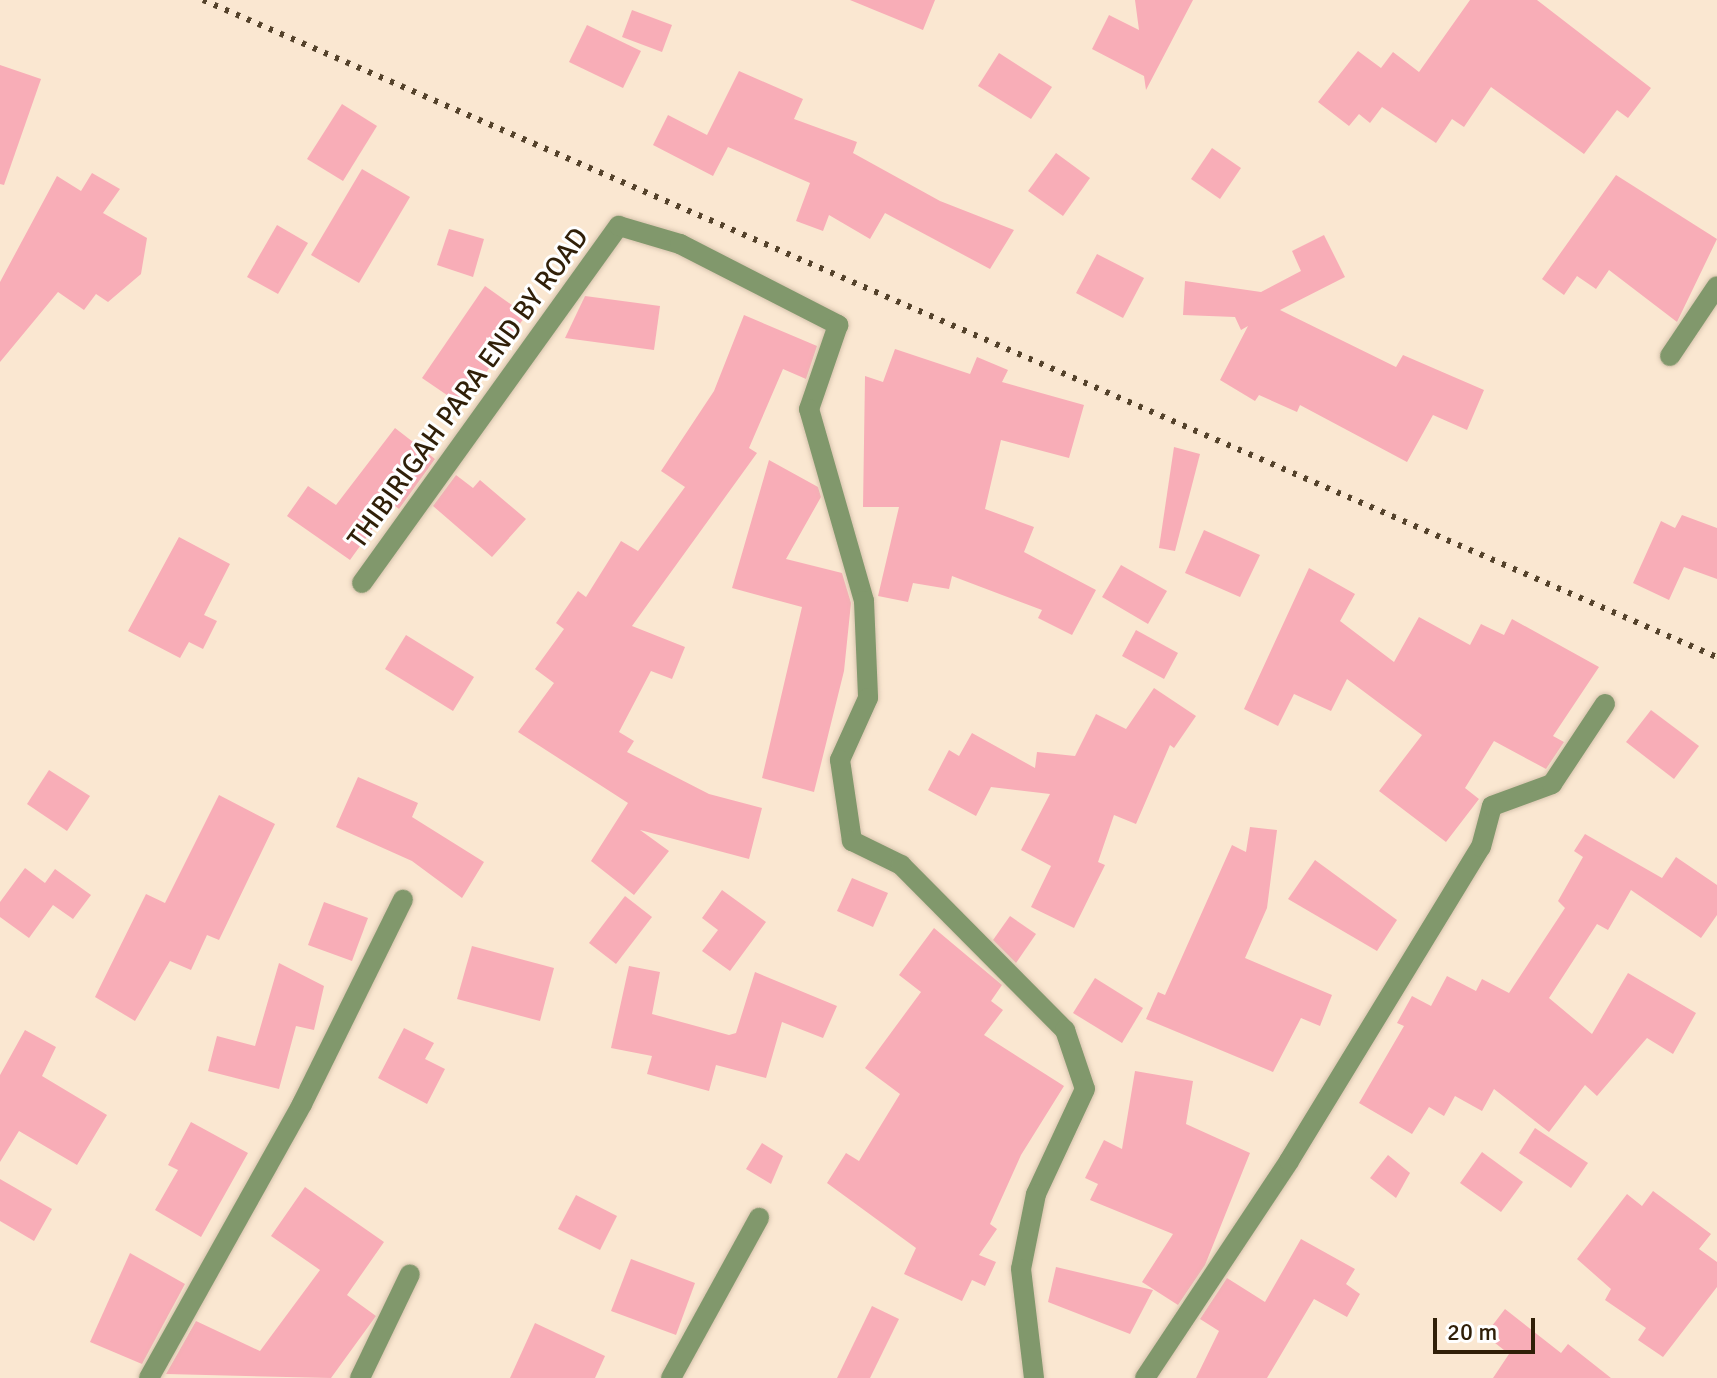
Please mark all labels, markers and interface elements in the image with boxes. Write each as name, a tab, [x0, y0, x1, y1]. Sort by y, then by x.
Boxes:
street label: THIBIRIGAH PARA END BY ROAD	[340, 221, 596, 555]
scale bar	[1437, 1302, 1539, 1352]
text: 20 m	[1447, 1317, 1497, 1347]

